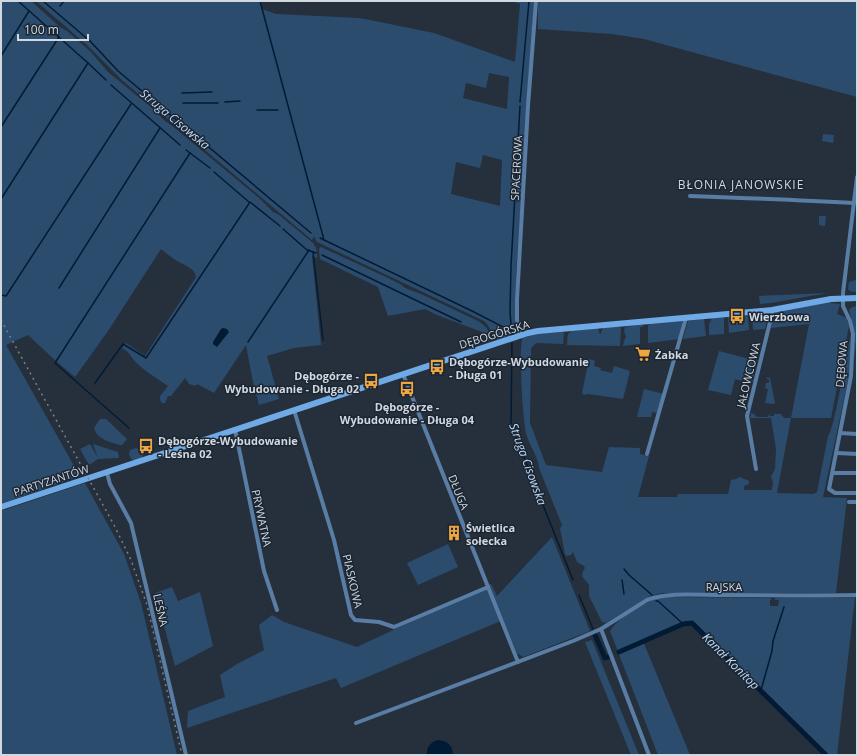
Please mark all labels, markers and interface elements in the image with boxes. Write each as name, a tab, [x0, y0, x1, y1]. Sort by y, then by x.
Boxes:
scale bar	[18, 16, 88, 42]
text: 100 m	[24, 21, 59, 38]
water label: Struga Cisowska	[137, 85, 214, 153]
street label: SPACEROWA	[507, 135, 525, 201]
district label: BŁONIA JANOWSKIE	[678, 176, 804, 193]
bus stop icon: Wierzbowa	[728, 307, 746, 325]
place label: Wierzbowa	[749, 309, 810, 324]
street label: DĘBOGÓRSKA	[457, 316, 531, 352]
street label: DĘBOWA	[831, 340, 851, 388]
street label: JAŁOWCOWA	[732, 341, 763, 410]
supermarket icon: Żabka	[634, 345, 652, 363]
place label: Żabka	[655, 347, 688, 362]
place label: Dębogórze-Wybudowanie - Długa 01	[449, 354, 589, 382]
bus stop icon: Dębogórze-Wybudowanie - Długa 01	[428, 358, 446, 376]
place label: Dębogórze - Wybudowanie - Długa 02	[225, 368, 359, 396]
bus stop icon: Dębogórze - Wybudowanie - Długa 02	[362, 372, 380, 390]
bus stop icon: Dębogórze - Wybudowanie - Długa 04	[398, 380, 416, 398]
place label: Dębogórze - Wybudowanie - Długa 04	[340, 399, 475, 427]
water label: Struga Cisowska	[505, 421, 551, 508]
place label: Dębogórze-Wybudowanie - Leśna 02	[158, 433, 298, 461]
bus stop icon: Dębogórze-Wybudowanie - Leśna 02	[137, 437, 155, 455]
street label: PARTYZANTÓW	[11, 461, 91, 499]
street label: DŁUGA	[445, 472, 473, 512]
street label: PRYWATNA	[249, 488, 275, 548]
place label: Świetlica sołecka	[466, 520, 515, 548]
building icon: Świetlica sołecka	[445, 524, 463, 542]
street label: PIASKOWA	[339, 552, 367, 610]
street label: RAJSKA	[706, 579, 742, 594]
street label: LEŚNA	[150, 592, 172, 628]
water label: Kanał Konitop	[699, 629, 763, 693]

